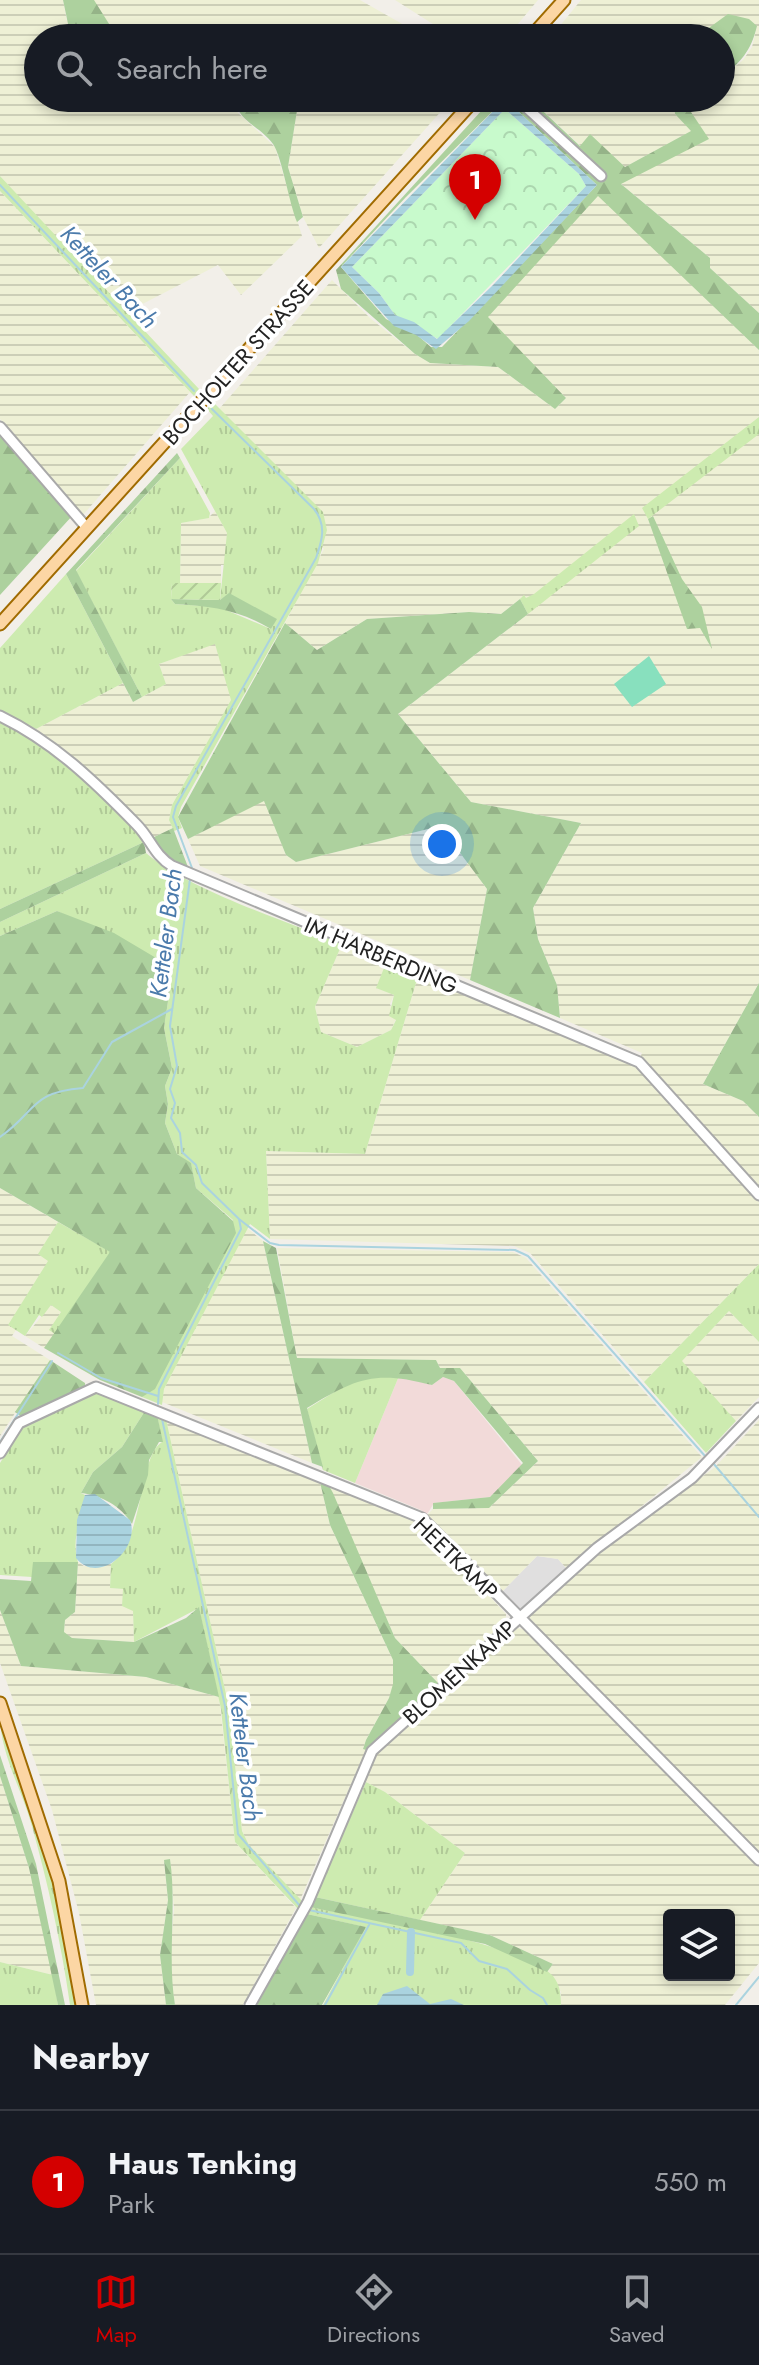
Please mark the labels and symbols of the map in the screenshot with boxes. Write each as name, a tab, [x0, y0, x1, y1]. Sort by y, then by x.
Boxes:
pin: 1	[449, 154, 501, 220]
water label: Ketteler Bach	[52, 217, 166, 336]
street label: BOCHOLTER STRASSE	[155, 272, 321, 452]
your location	[422, 824, 462, 864]
water label: Ketteler Bach	[140, 866, 191, 1000]
street label: IM HARBERDING	[299, 908, 463, 1002]
street label: HEETKAMP	[406, 1509, 506, 1607]
street label: BLOMENKAMP	[395, 1612, 523, 1732]
water label: Ketteler Bach	[220, 1690, 271, 1824]

